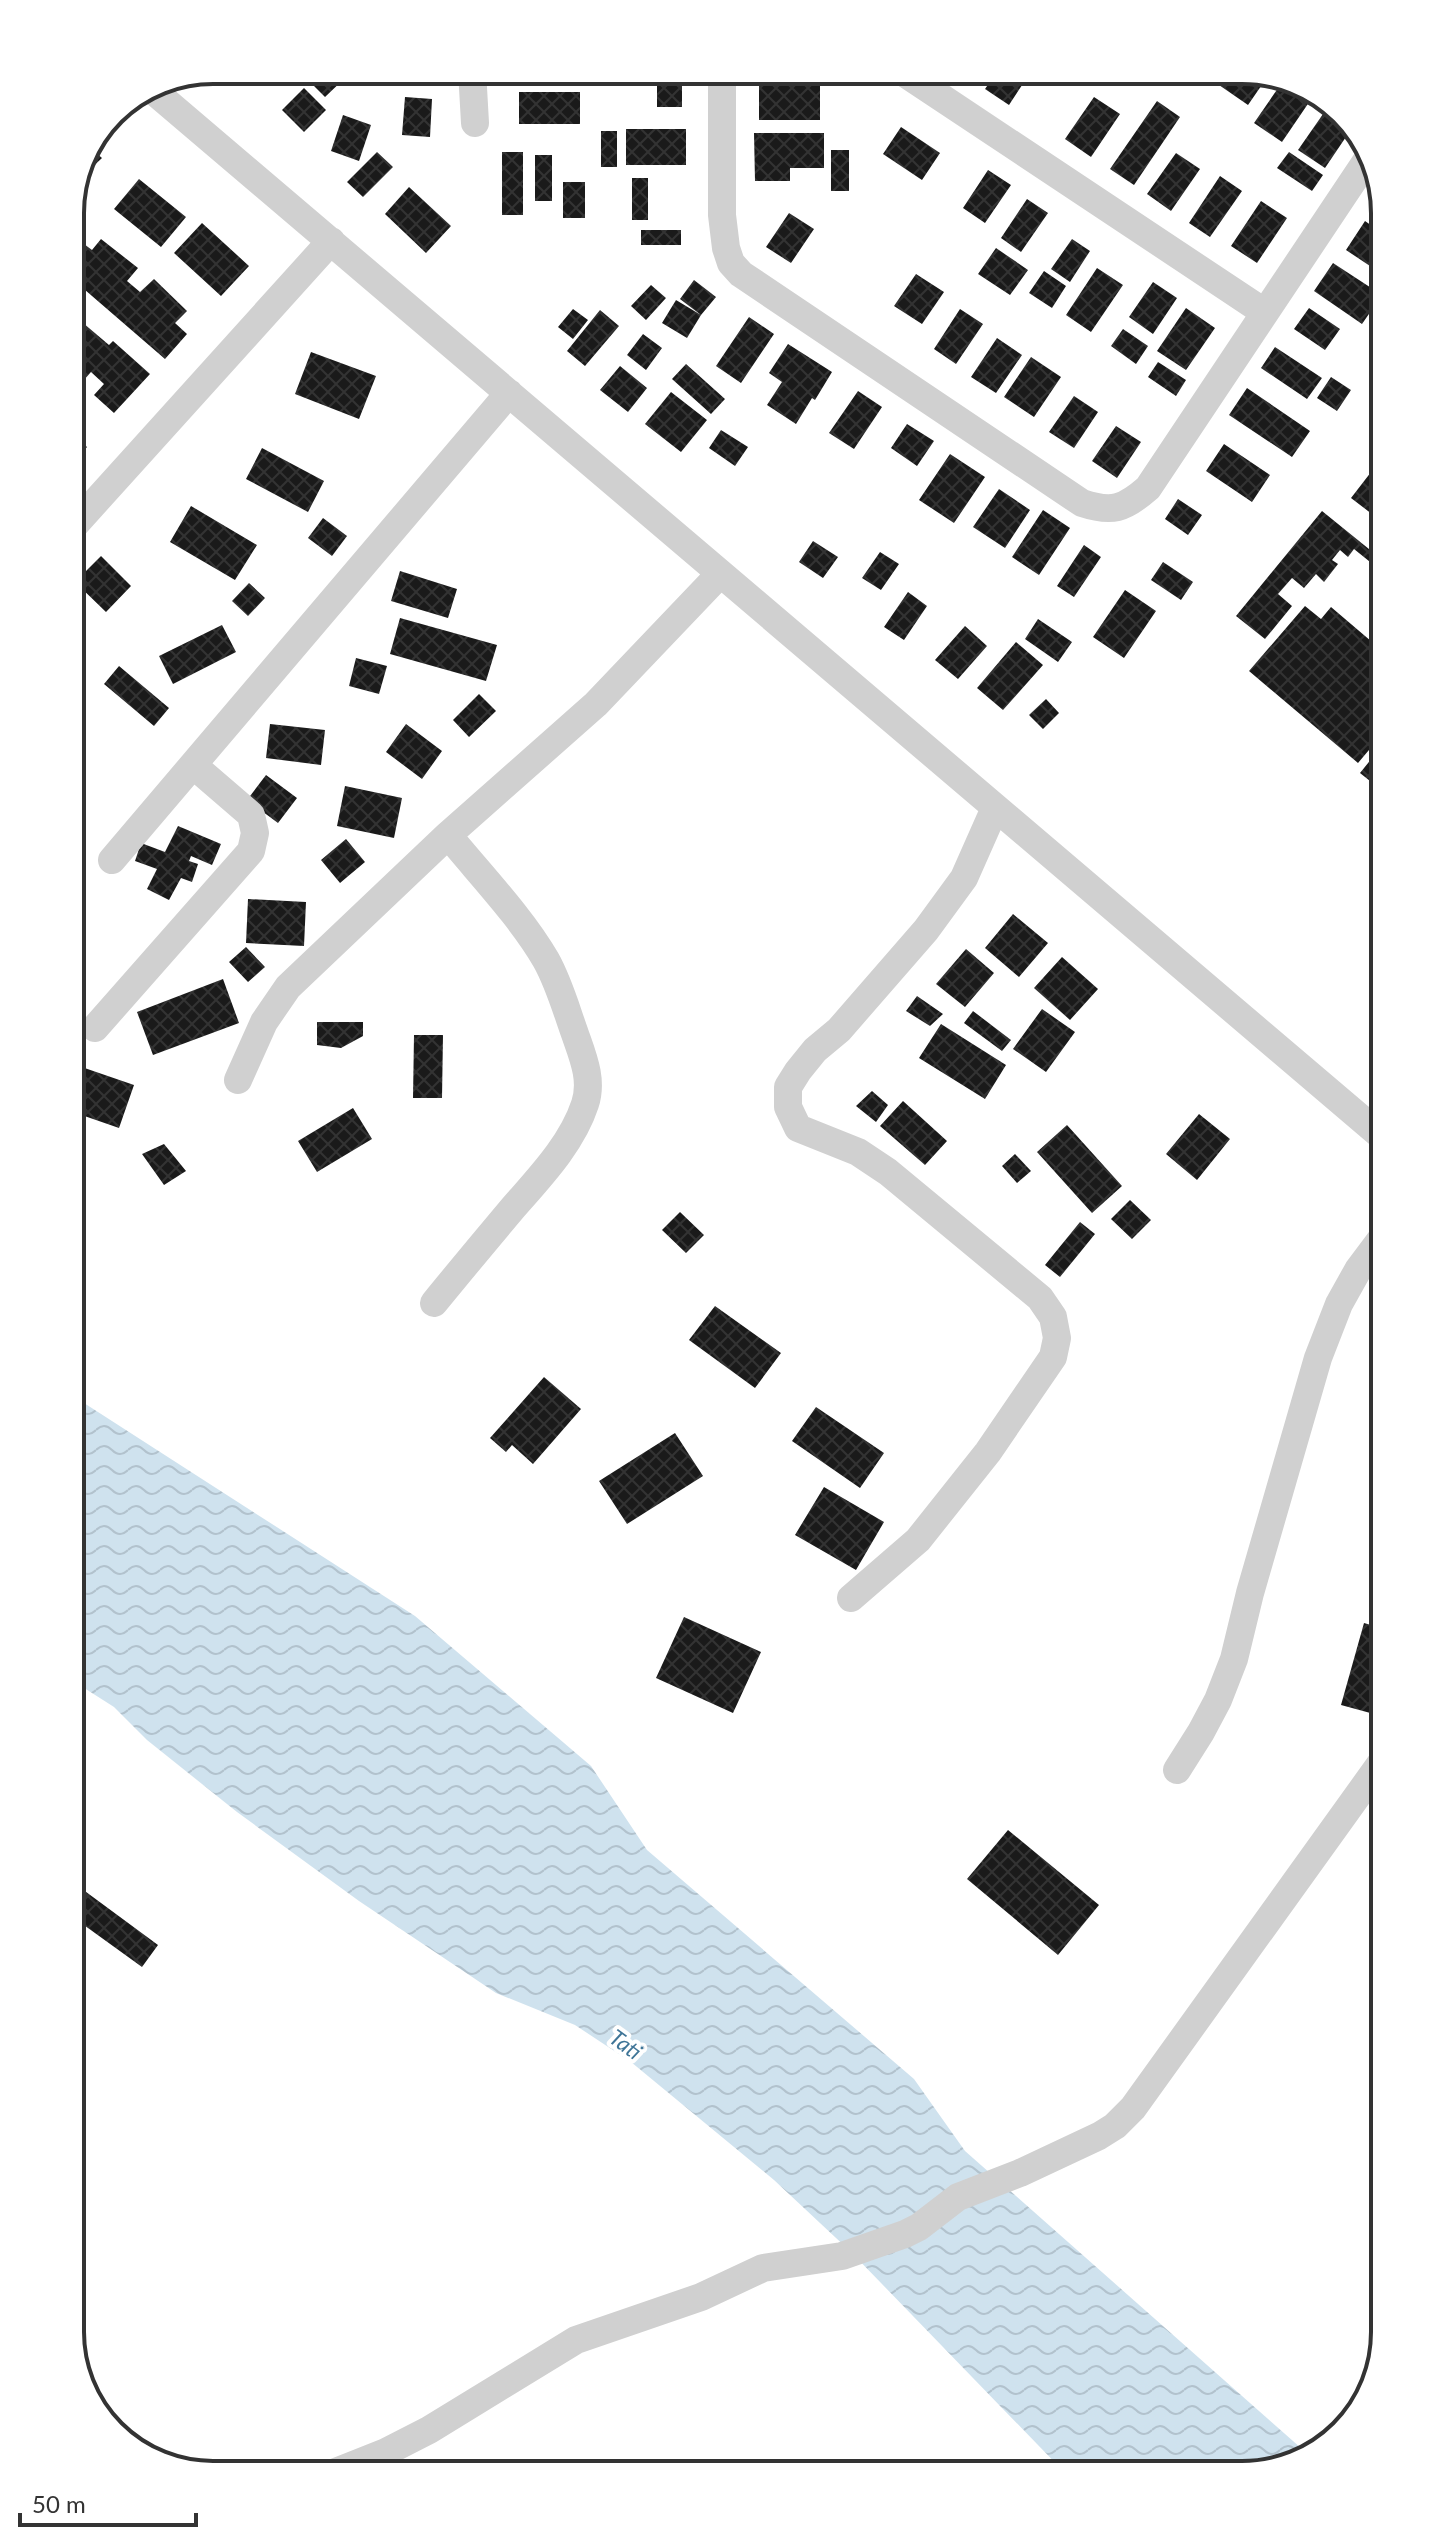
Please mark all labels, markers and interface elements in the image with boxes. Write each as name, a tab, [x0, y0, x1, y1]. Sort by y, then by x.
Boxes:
water label: Tati	[605, 2023, 648, 2065]
scale bar	[20, 2477, 196, 2527]
text: 50 m	[32, 2489, 86, 2518]

